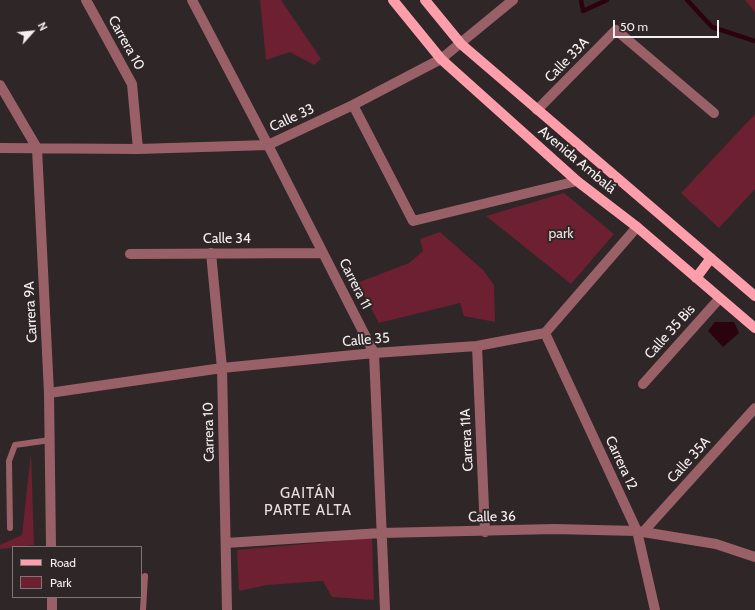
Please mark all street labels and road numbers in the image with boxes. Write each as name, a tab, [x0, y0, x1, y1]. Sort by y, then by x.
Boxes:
street label: Carrera 10	[104, 13, 148, 73]
street label: Calle 33A	[542, 34, 592, 86]
street label: Calle 33	[267, 100, 317, 136]
street label: Avenida Ambalá	[535, 123, 619, 197]
street label: Calle 34	[203, 231, 251, 247]
street label: Carrera 11	[335, 256, 375, 312]
street label: Carrera 9A	[21, 281, 41, 343]
street label: Calle 35 Bis	[641, 301, 699, 363]
street label: Calle 35	[342, 330, 390, 350]
street label: Carrera 10	[200, 402, 218, 462]
street label: Carrera 11A	[457, 408, 477, 472]
street label: Carrera 12	[601, 433, 641, 493]
street label: Calle 35A	[664, 434, 714, 486]
street label: Calle 36	[468, 508, 516, 526]

